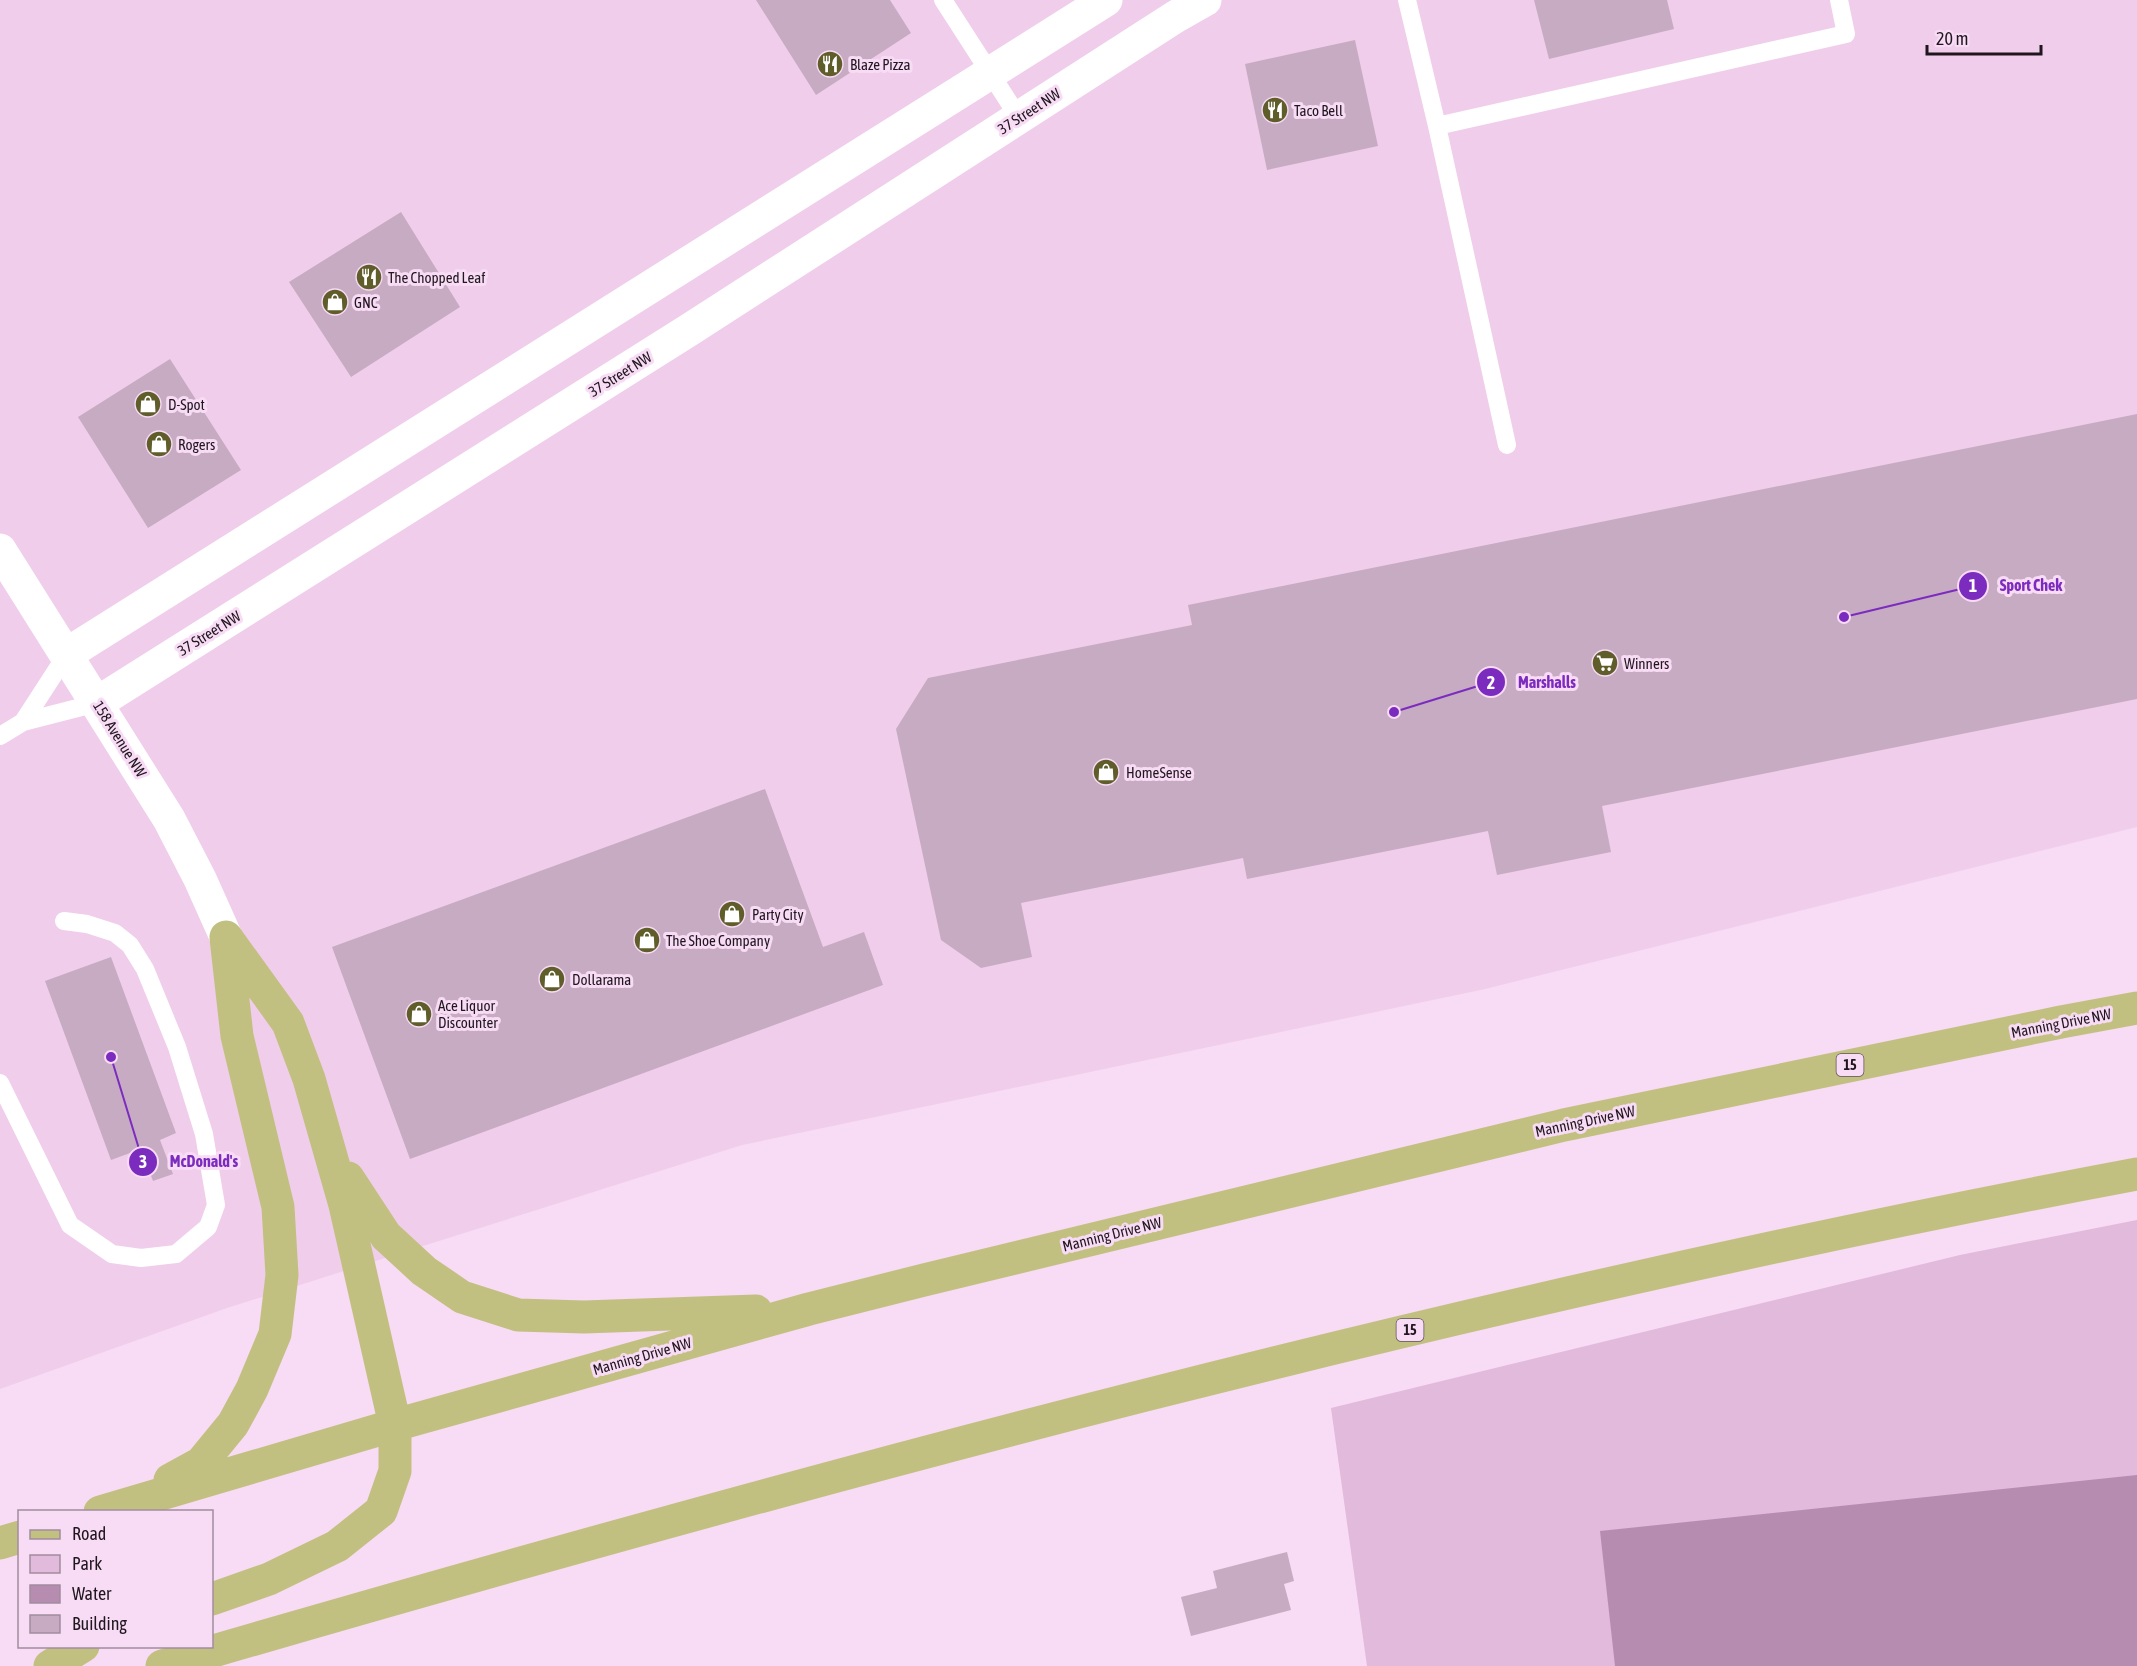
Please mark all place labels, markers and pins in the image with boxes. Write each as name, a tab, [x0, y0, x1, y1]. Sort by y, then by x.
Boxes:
restaurant icon: Blaze Pizza	[815, 49, 845, 79]
place label: Blaze Pizza	[850, 56, 910, 73]
restaurant icon: Taco Bell	[1260, 95, 1290, 125]
place label: Taco Bell	[1294, 102, 1343, 119]
restaurant icon: The Chopped Leaf	[354, 262, 384, 292]
place label: The Chopped Leaf	[388, 269, 485, 286]
shop icon: GNC	[320, 287, 350, 317]
place label: GNC	[354, 294, 378, 311]
shop icon: D-Spot	[133, 389, 163, 419]
place label: D-Spot	[168, 396, 205, 413]
shop icon: Rogers	[144, 429, 174, 459]
place label: Rogers	[178, 436, 215, 453]
callout: Sport Chek	[1958, 569, 2074, 603]
supermarket icon: Winners	[1590, 648, 1620, 678]
place label: Winners	[1624, 655, 1669, 672]
callout: Marshalls	[1476, 665, 1587, 699]
shop icon: HomeSense	[1091, 757, 1121, 787]
place label: HomeSense	[1126, 764, 1192, 781]
shop icon: Party City	[717, 899, 747, 929]
place label: Party City	[752, 906, 804, 923]
shop icon: The Shoe Company	[632, 925, 662, 955]
place label: The Shoe Company	[666, 932, 770, 949]
shop icon: Dollarama	[537, 964, 567, 994]
place label: Dollarama	[572, 971, 631, 988]
place label: Ace Liquor Discounter	[438, 997, 498, 1031]
shop icon: Ace Liquor Discounter	[404, 999, 434, 1029]
callout: McDonald's	[128, 1145, 250, 1179]

